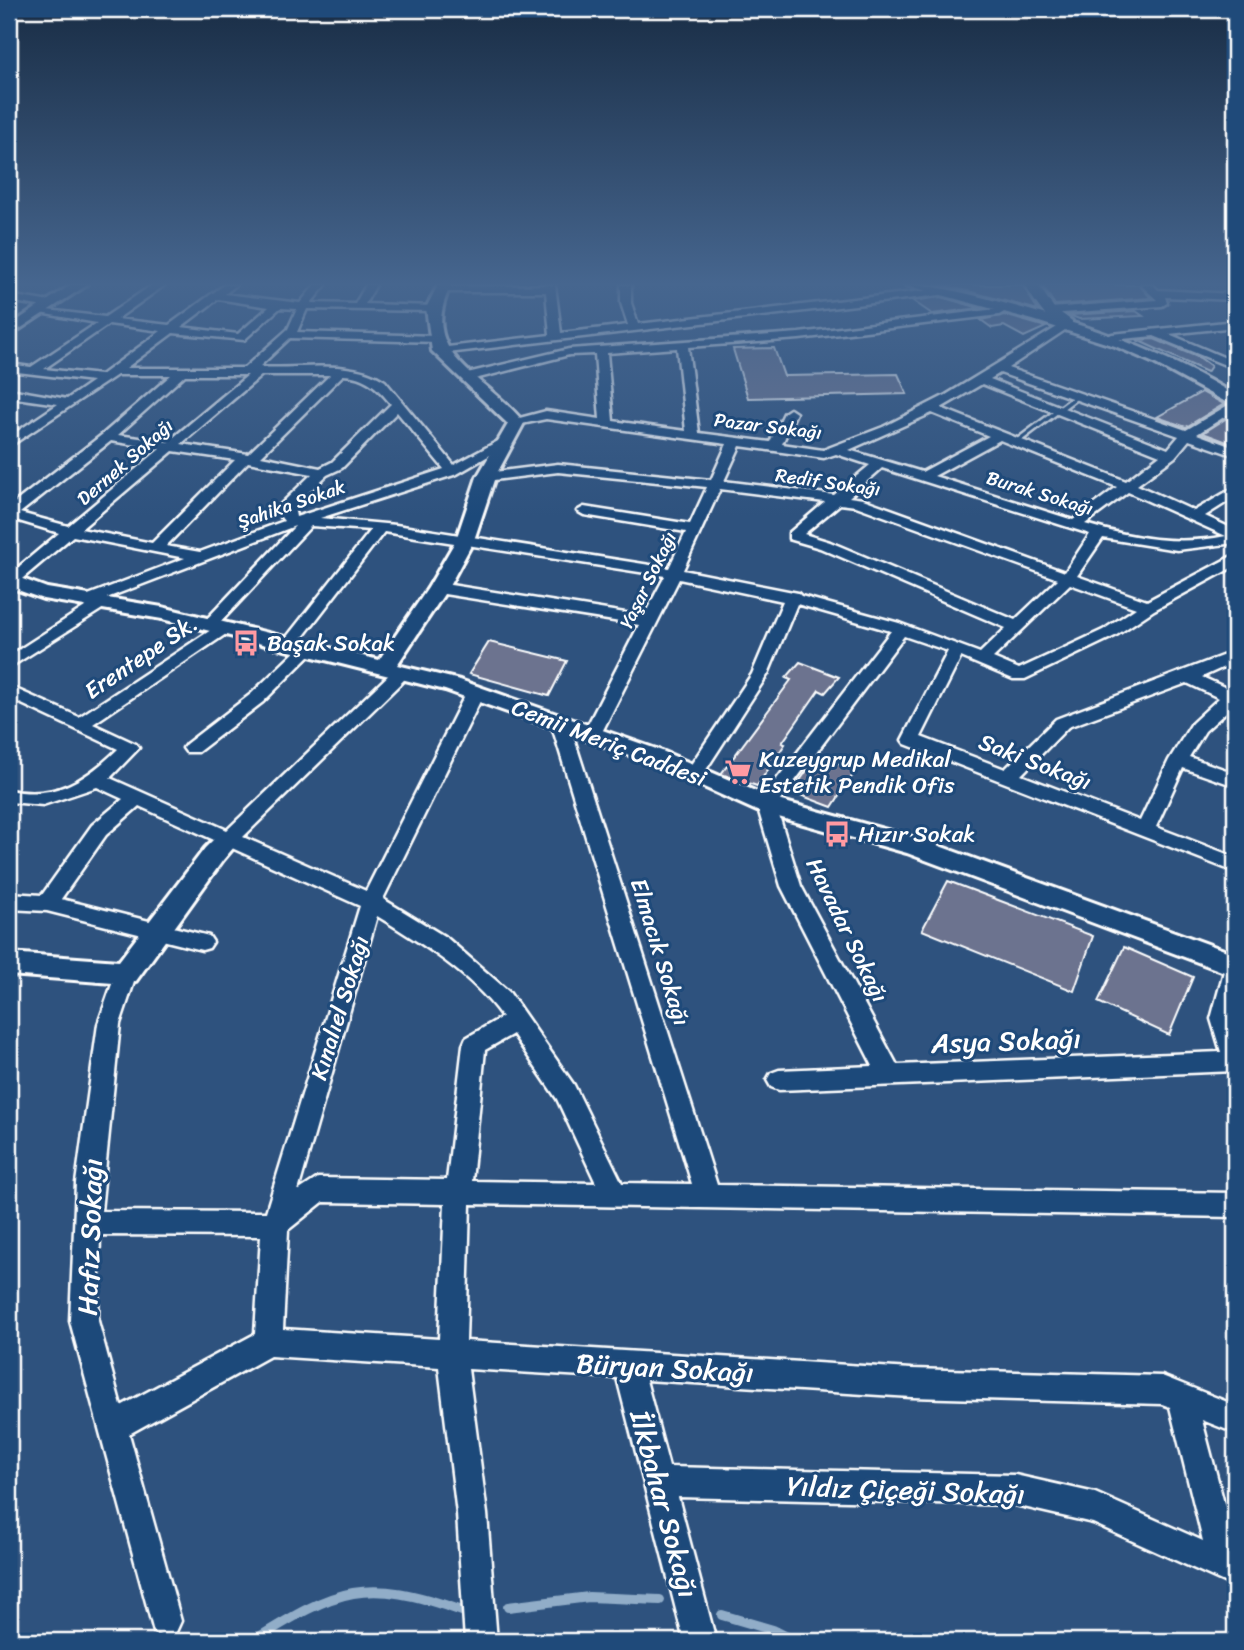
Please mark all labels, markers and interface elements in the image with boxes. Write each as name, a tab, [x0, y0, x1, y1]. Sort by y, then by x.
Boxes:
street label: Pazar Sokağı	[712, 403, 824, 449]
street label: Dernek Sokağı	[69, 410, 181, 514]
street label: Redif Sokağı	[773, 458, 883, 506]
street label: Burak Sokağı	[982, 461, 1098, 525]
street label: Şahika Sokak	[232, 470, 350, 538]
street label: Yaşar Sokağı	[610, 526, 686, 634]
street label: Erentepe Sk.	[76, 604, 206, 710]
place label: Başak Sokak	[267, 623, 395, 664]
bus stop icon: Başak Sokak	[231, 628, 261, 658]
street label: Cemii Meriç Caddesi	[506, 687, 713, 799]
street label: Saki Sokağı	[973, 722, 1097, 802]
place label: Kuzeygrup Medikal Estetik Pendik Ofis	[759, 739, 955, 806]
supermarket icon: Kuzeygrup Medikal Estetik Pendik Ofis	[723, 757, 753, 787]
place label: Hızır Sokak	[858, 814, 975, 855]
bus stop icon: Hızır Sokak	[822, 819, 852, 849]
street label: Havadar Sokağı	[794, 850, 900, 1010]
street label: Elmacık Sokağı	[618, 873, 702, 1031]
street label: Kınalıel Sokağı	[299, 931, 381, 1085]
street label: Asya Sokağı	[929, 1014, 1082, 1068]
street label: Hafız Sokağı	[63, 1158, 117, 1316]
street label: Büryan Sokağı	[575, 1339, 755, 1397]
street label: İlkbahar Sokağı	[615, 1404, 713, 1603]
street label: Yıldız Çiçeği Sokağı	[786, 1461, 1026, 1519]

